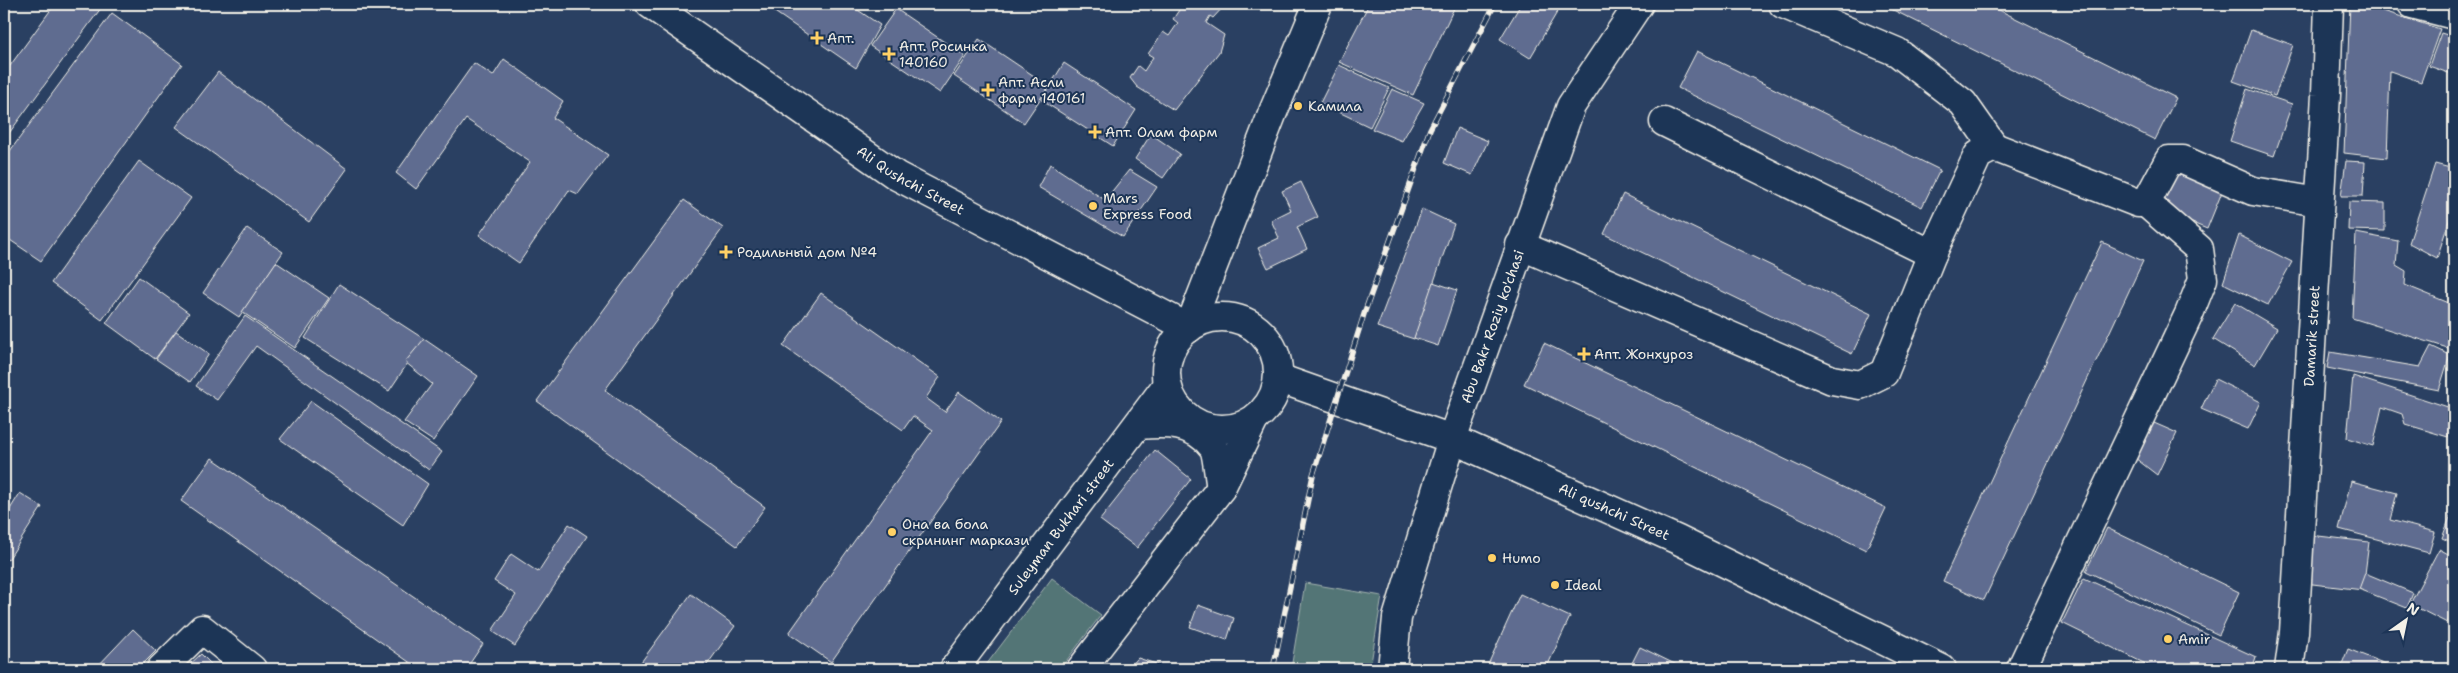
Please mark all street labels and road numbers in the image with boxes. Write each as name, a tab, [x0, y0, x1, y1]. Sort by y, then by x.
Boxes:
street label: Ali Qushchi Street	[853, 142, 968, 219]
street label: Abu Bakr Roziy ko'chasi	[1457, 247, 1528, 406]
street label: Damarik street	[2300, 285, 2324, 387]
street label: Suleyman Bukhari street	[1004, 455, 1118, 598]
street label: Ali qushchi Street	[1556, 479, 1673, 544]

